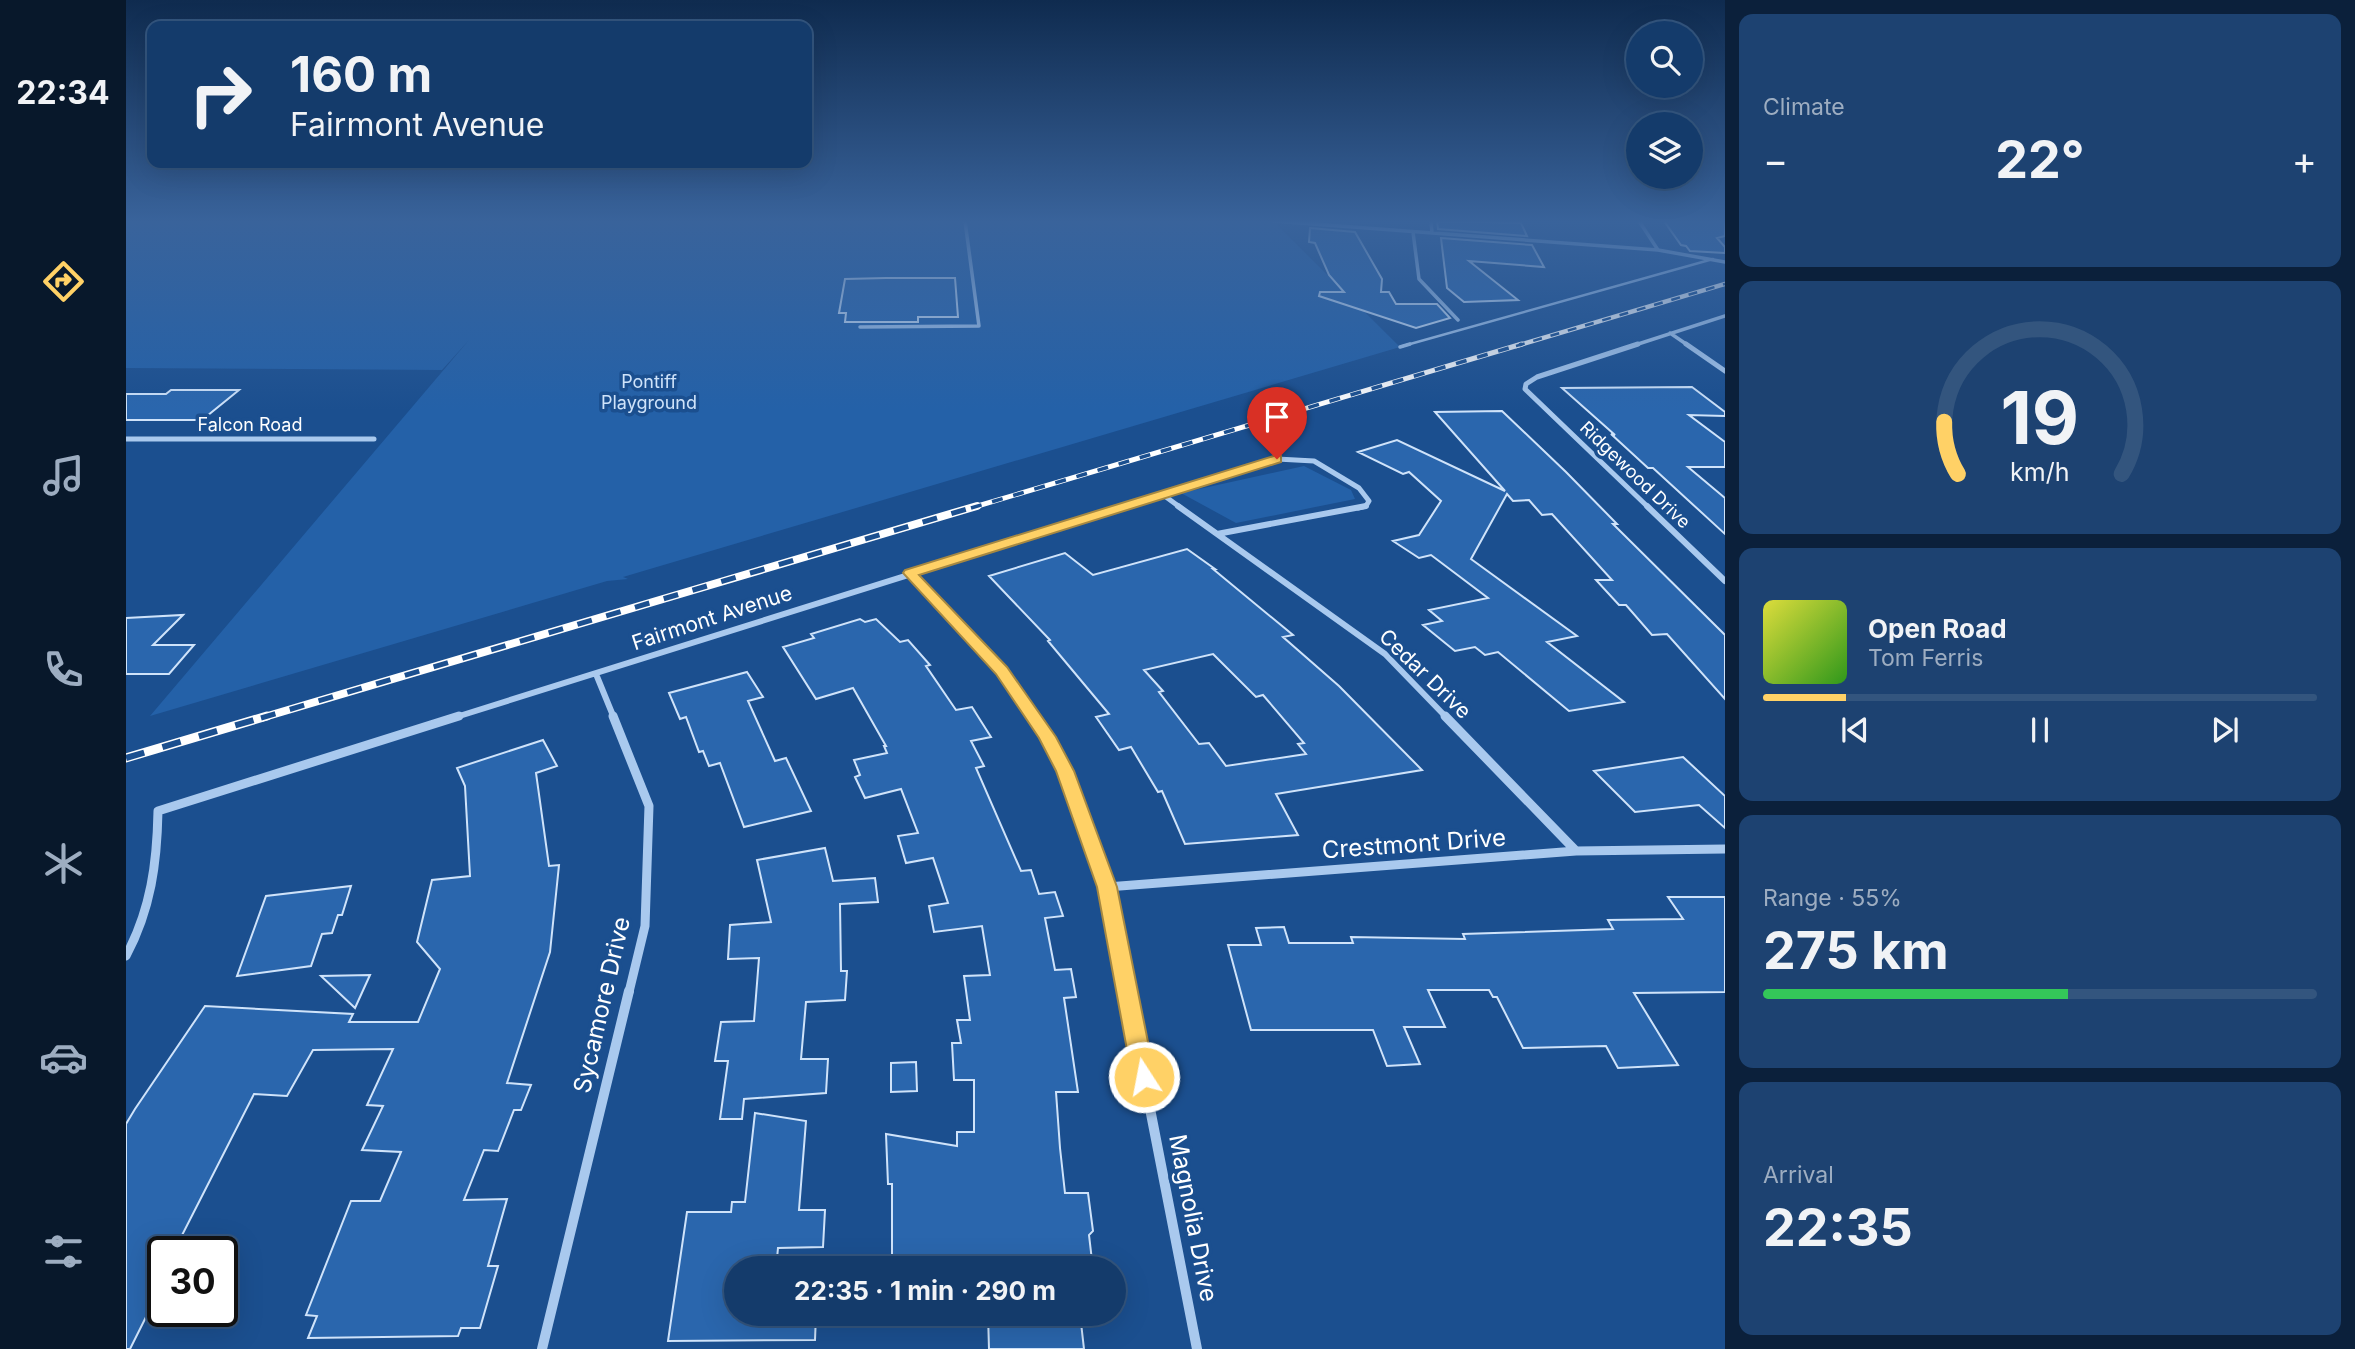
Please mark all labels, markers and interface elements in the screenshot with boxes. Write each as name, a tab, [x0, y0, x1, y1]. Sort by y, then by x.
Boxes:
map controls	[1626, 21, 1703, 189]
button: search	[1626, 21, 1703, 98]
text: 160 m	[290, 45, 432, 104]
icon: right	[175, 49, 266, 140]
text: 22:34	[16, 73, 110, 112]
text: Climate	[1763, 93, 1845, 121]
text: Fairmont Avenue	[290, 105, 544, 144]
button: layers	[1626, 112, 1703, 189]
text: 22°	[1995, 128, 2085, 191]
text: −	[1763, 137, 1788, 183]
text: +	[2292, 137, 2317, 183]
icon: directions	[39, 257, 88, 306]
park label: Pontiff Playground	[601, 371, 697, 413]
text: 19	[2001, 373, 2079, 462]
pin	[1247, 387, 1307, 459]
icon: arrive	[1258, 398, 1296, 436]
street label: Falcon Road	[198, 414, 302, 435]
street label: Ridgewood Drive	[1576, 417, 1695, 533]
icon: music	[39, 451, 88, 500]
text: km/h	[2010, 456, 2070, 486]
street label: Fairmont Avenue	[629, 580, 795, 655]
text: Open Road	[1868, 613, 2007, 644]
street label: Cedar Drive	[1374, 624, 1477, 724]
text: Tom Ferris	[1868, 644, 1983, 672]
icon: phone	[39, 645, 88, 694]
icon: previous	[1836, 711, 1874, 749]
icon: pause	[2021, 711, 2059, 749]
icon: next	[2206, 711, 2244, 749]
street label: Crestmont Drive	[1321, 823, 1507, 864]
icon: climate	[39, 839, 88, 888]
text: Range · 55%	[1763, 884, 1902, 912]
street label: Sycamore Drive	[567, 914, 636, 1096]
text: 275 km	[1763, 919, 1949, 982]
icon: car	[39, 1033, 88, 1082]
position arrow	[1107, 1040, 1181, 1114]
street label: Magnolia Drive	[1163, 1132, 1224, 1304]
text: Arrival	[1763, 1161, 1834, 1189]
text: 22:35	[1763, 1196, 1913, 1259]
icon: filters	[39, 1227, 88, 1276]
speed limit sign: 30	[147, 1236, 238, 1327]
text: 22:35 · 1 min · 290 m	[794, 1275, 1056, 1306]

